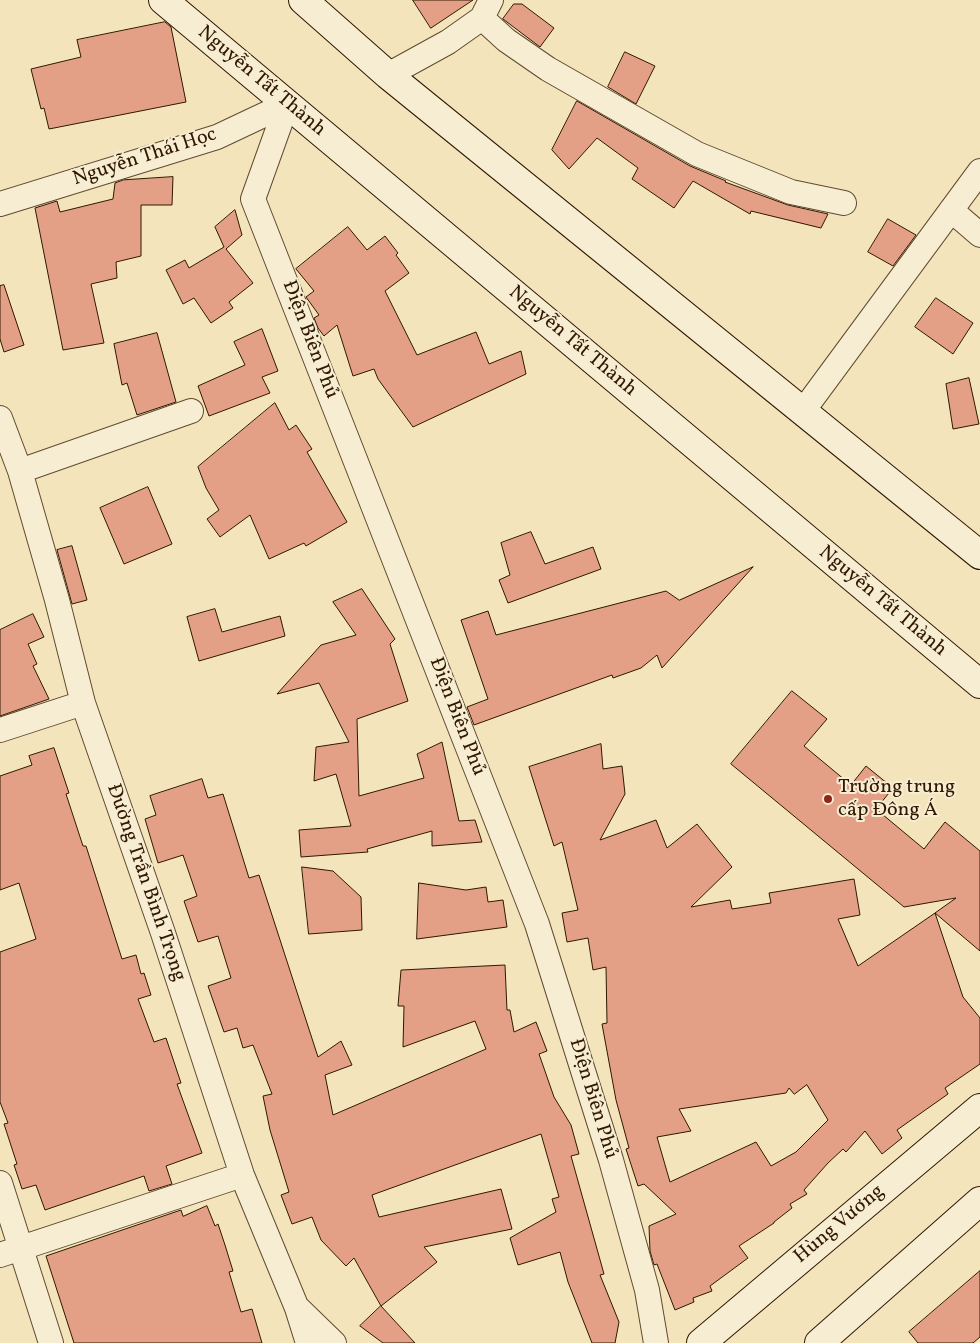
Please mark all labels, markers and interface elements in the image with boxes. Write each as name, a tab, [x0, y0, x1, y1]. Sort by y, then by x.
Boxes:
street label: Nguyễn Tất Thành	[192, 21, 330, 143]
street label: Nguyễn Thái Học	[70, 123, 220, 193]
street label: Điện Biên Phủ	[275, 277, 343, 403]
street label: Nguyễn Tất Thành	[503, 281, 641, 403]
street label: Nguyễn Tất Thành	[813, 541, 951, 663]
street label: Điện Biên Phủ	[422, 654, 490, 780]
place label: Trường trung cấp Đông Á	[838, 776, 955, 823]
street label: Đường Trần Bình Trọng	[100, 781, 190, 985]
marker: Trường trung cấp Đông Á	[822, 793, 834, 805]
street label: Điện Biên Phủ	[562, 1036, 622, 1162]
street label: Hùng Vương	[790, 1180, 890, 1270]

